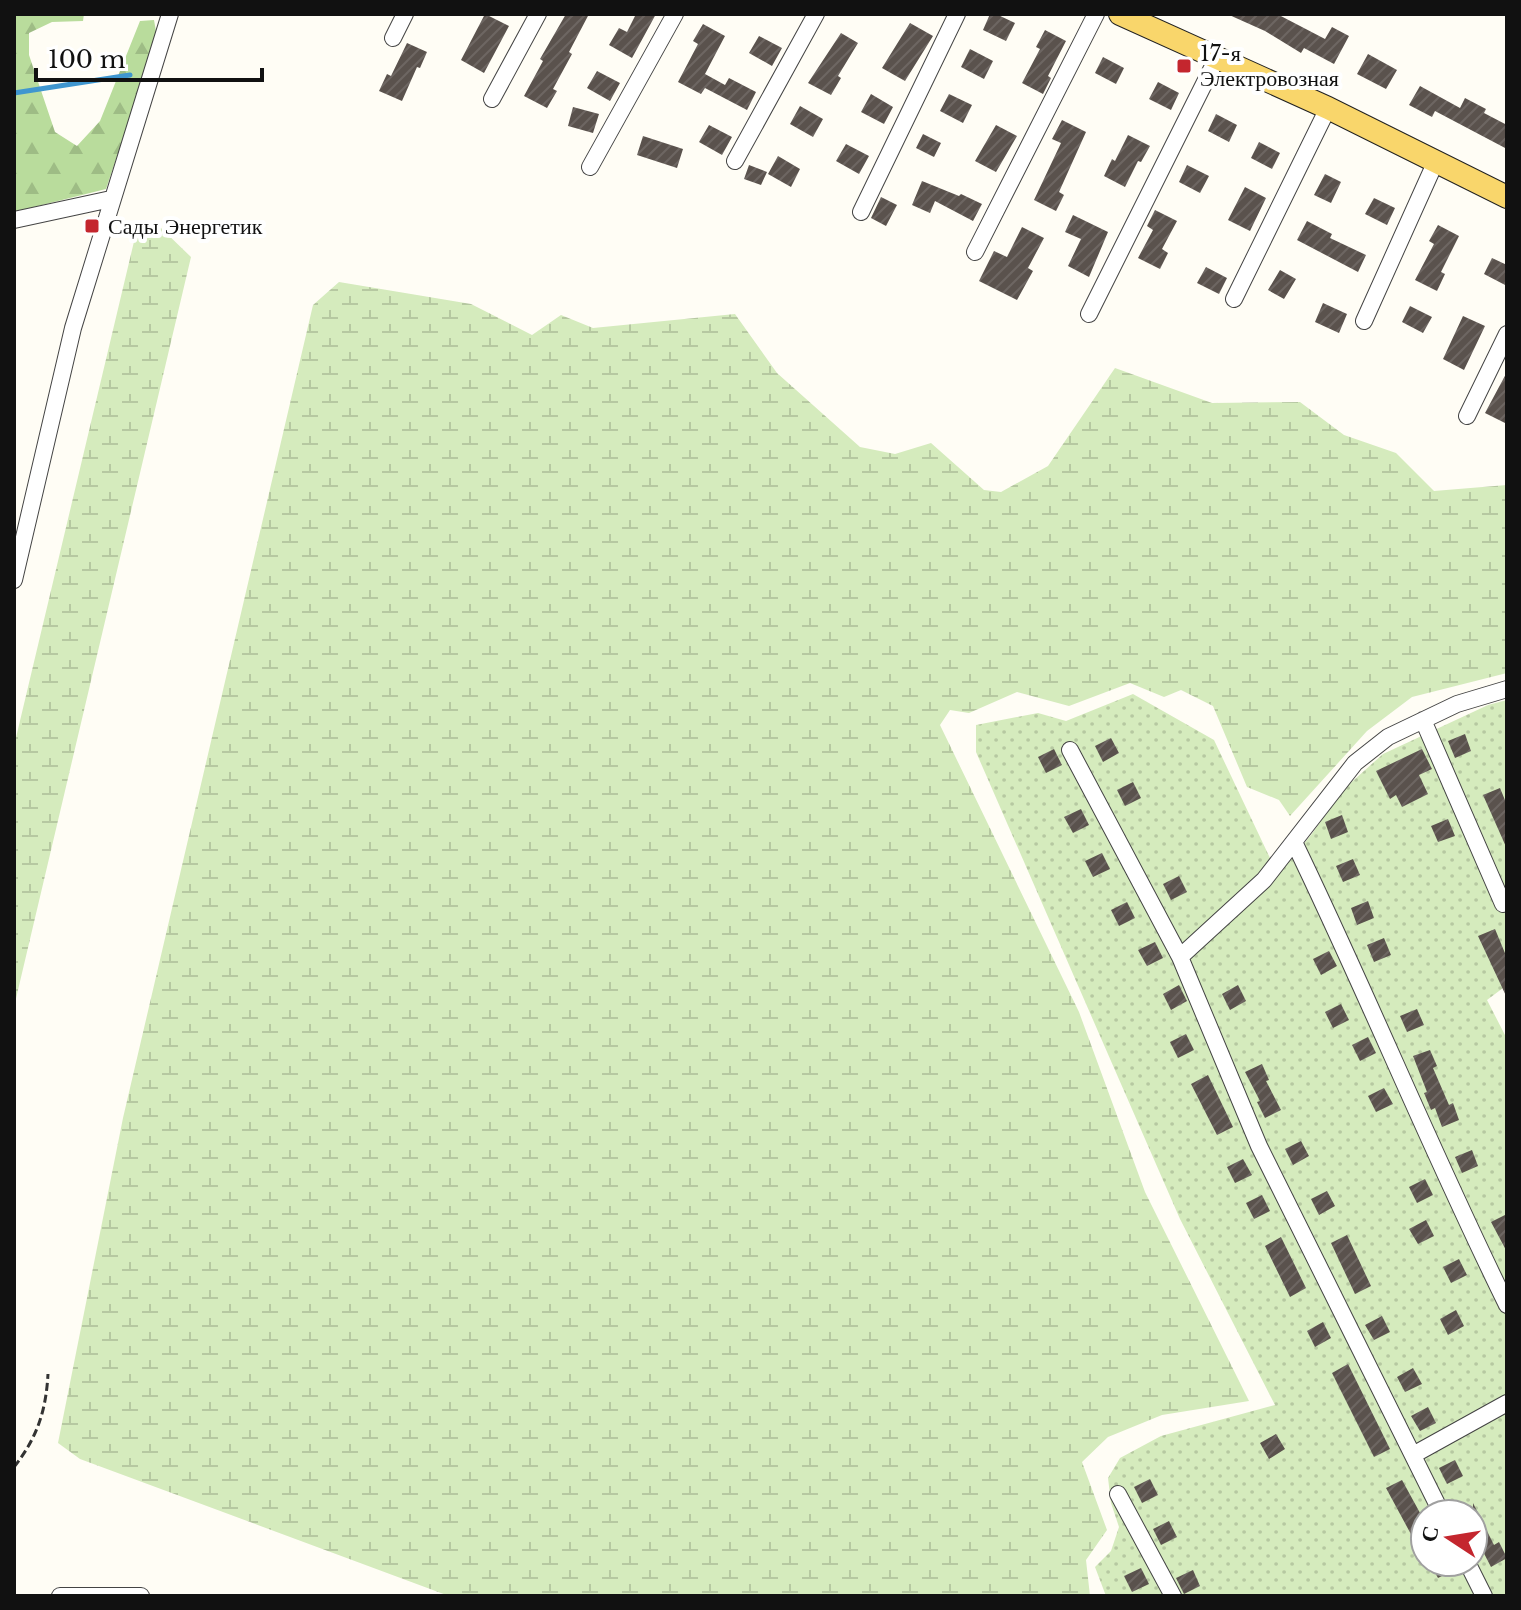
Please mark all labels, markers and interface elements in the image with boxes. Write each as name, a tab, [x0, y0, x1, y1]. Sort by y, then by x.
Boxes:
scale bar	[36, 32, 262, 82]
place label: 17-я Электровозная	[1200, 40, 1339, 92]
text: 100 m	[48, 45, 126, 74]
marker: 17-я Электровозная	[1175, 57, 1193, 75]
place label: Сады Энергетик	[108, 213, 263, 240]
marker: Сады Энергетик	[83, 217, 101, 235]
north arrow	[1409, 1498, 1489, 1578]
text: С	[1415, 1523, 1445, 1545]

